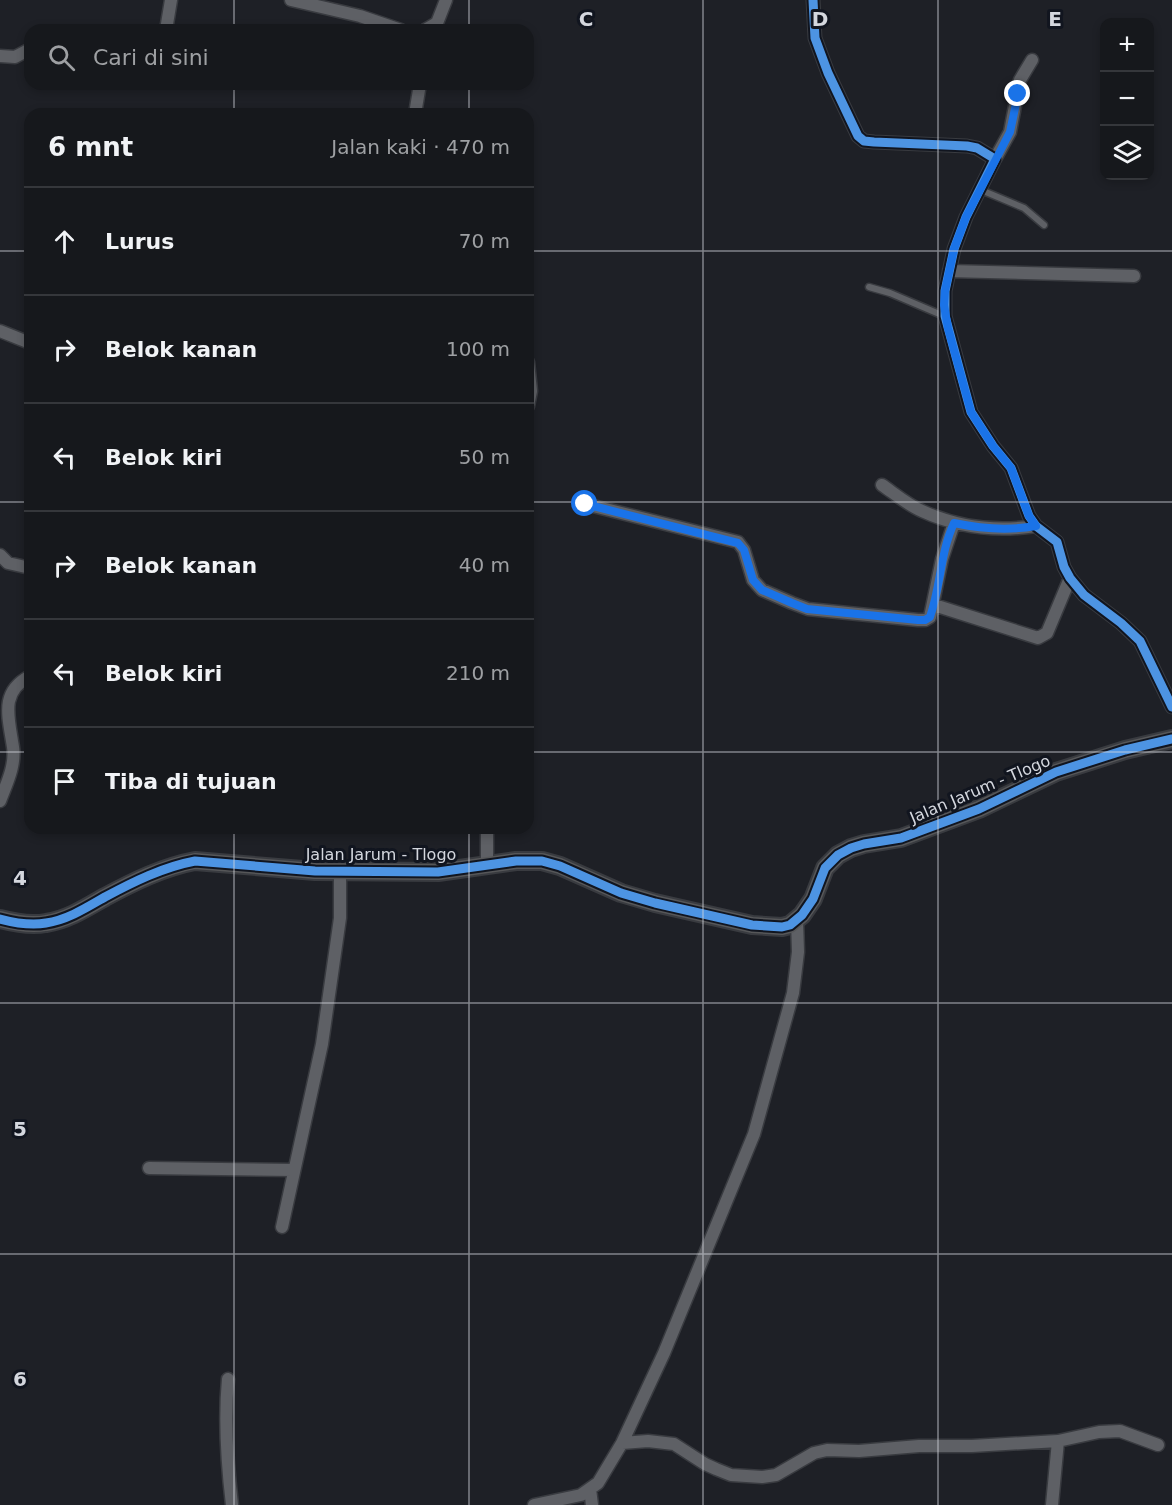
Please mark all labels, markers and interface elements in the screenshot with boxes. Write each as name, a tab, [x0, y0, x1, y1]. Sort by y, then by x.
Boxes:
text: C	[579, 7, 593, 31]
text: D	[812, 7, 828, 31]
text: E	[1048, 7, 1062, 31]
map controls	[1100, 18, 1154, 180]
button: +	[1100, 18, 1154, 72]
search box	[24, 24, 534, 90]
icon: search	[45, 41, 78, 74]
text: Cari di sini	[93, 45, 209, 70]
button: −	[1100, 72, 1154, 126]
route end	[1004, 80, 1030, 106]
button: layers	[1100, 126, 1154, 180]
text: 6 mnt	[48, 132, 133, 162]
text: Jalan kaki · 470 m	[331, 135, 510, 159]
icon: ahead	[48, 225, 81, 258]
text: Lurus	[105, 229, 174, 254]
text: 70 m	[459, 229, 510, 253]
icon: right	[48, 333, 81, 366]
text: Belok kanan	[105, 337, 257, 362]
text: 100 m	[446, 337, 510, 361]
icon: left	[48, 441, 81, 474]
text: Belok kiri	[105, 445, 222, 470]
text: 50 m	[459, 445, 510, 469]
route start	[571, 490, 597, 516]
icon: right	[48, 549, 81, 582]
text: Belok kanan	[105, 553, 257, 578]
text: 40 m	[459, 553, 510, 577]
icon: left	[48, 657, 81, 690]
text: Belok kiri	[105, 661, 222, 686]
text: 210 m	[446, 661, 510, 685]
street label: Jalan Jarum - Tlogo	[906, 751, 1053, 828]
icon: arrive	[48, 765, 81, 798]
text: Tiba di tujuan	[105, 769, 277, 794]
street label: Jalan Jarum - Tlogo	[305, 845, 456, 864]
text: 4	[13, 866, 27, 890]
text: 5	[13, 1117, 27, 1141]
text: 6	[13, 1367, 27, 1391]

